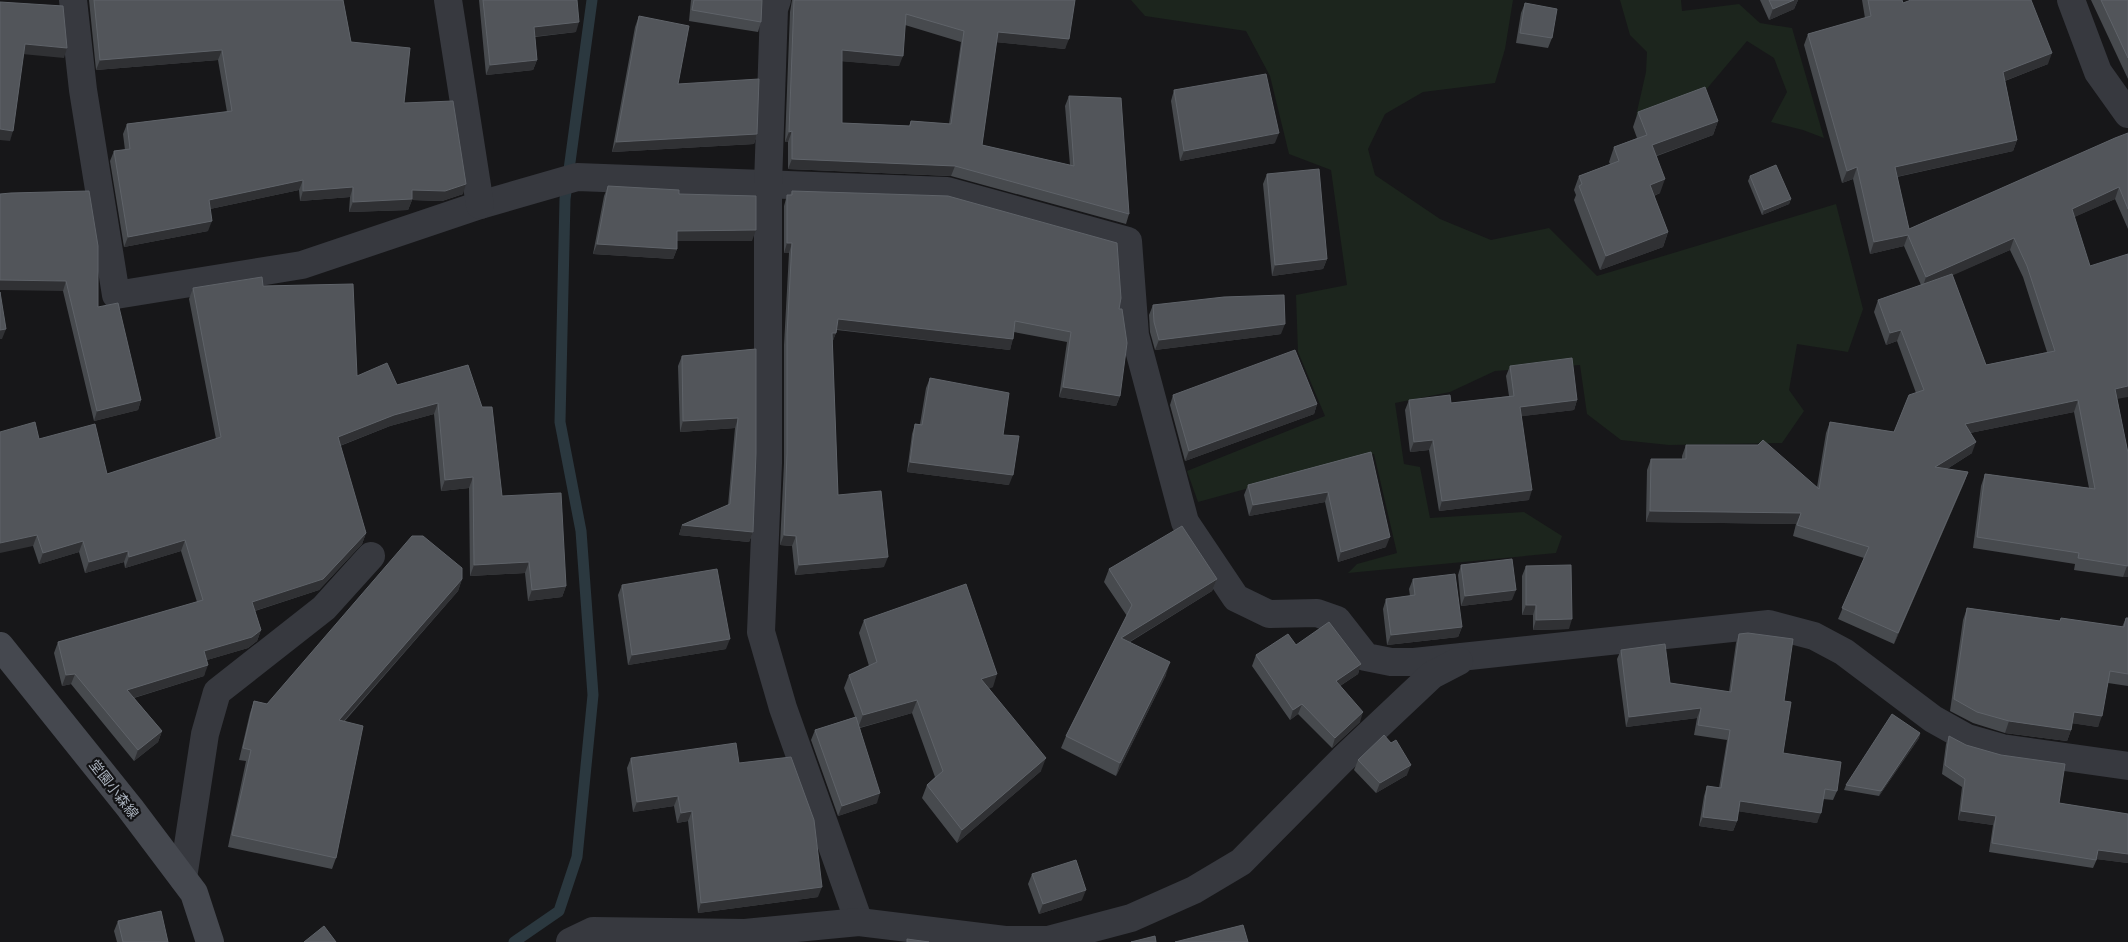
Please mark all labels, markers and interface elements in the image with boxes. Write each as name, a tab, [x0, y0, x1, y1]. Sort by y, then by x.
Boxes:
street label: 堂園小森線	[85, 756, 143, 822]

